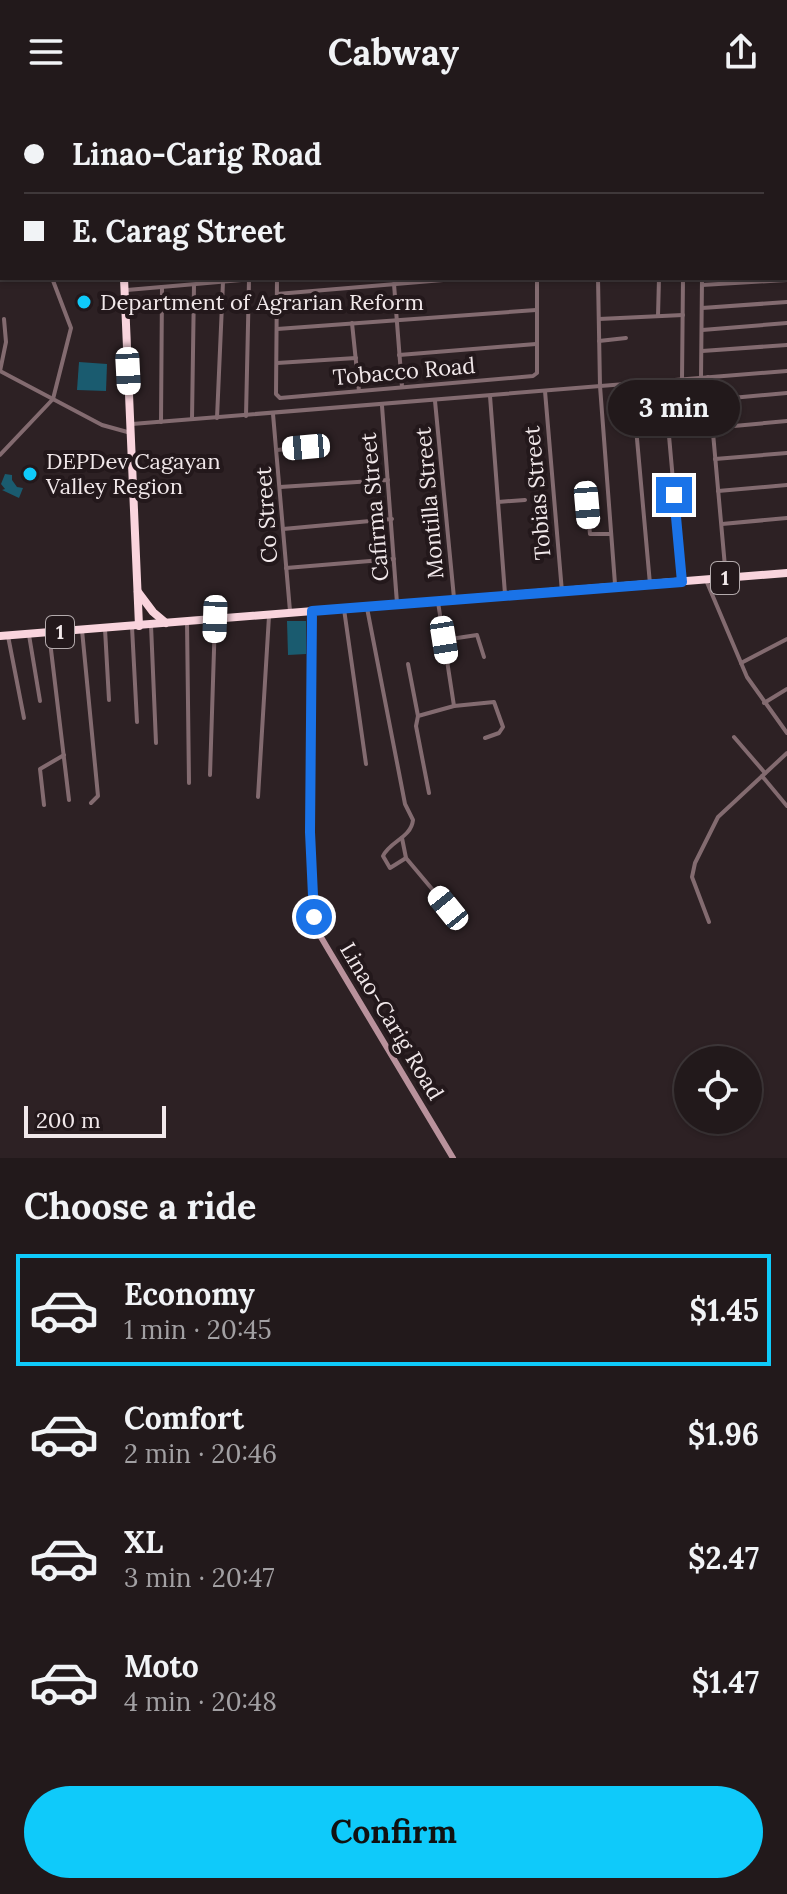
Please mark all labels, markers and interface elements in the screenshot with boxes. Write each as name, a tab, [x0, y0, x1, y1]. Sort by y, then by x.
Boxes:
text: Cabway	[328, 29, 459, 75]
icon: menu	[24, 30, 68, 74]
icon: share	[719, 30, 763, 74]
text: Linao-Carig Road	[72, 135, 322, 173]
text: E. Carag Street	[72, 212, 285, 250]
place label: Department of Agrarian Reform	[100, 288, 424, 316]
marker: Department of Agrarian Reform	[75, 293, 93, 311]
car	[115, 346, 141, 396]
street label: Tobacco Road	[332, 351, 476, 391]
callout: 3 min	[608, 379, 740, 435]
text: 3 min	[639, 391, 709, 424]
street label: Tobias Street	[517, 424, 557, 561]
street label: Montilla Street	[408, 425, 450, 580]
street label: Cafirma Street	[354, 431, 394, 583]
car	[281, 433, 331, 461]
place label: DEPDev Cagayan Valley Region	[45, 447, 221, 500]
marker: DEPDev Cagayan Valley Region	[21, 465, 39, 483]
street label: Co Street	[249, 465, 283, 564]
route end	[656, 477, 692, 513]
car	[573, 480, 601, 530]
road number: 1	[711, 562, 739, 594]
car	[202, 595, 228, 643]
car	[428, 614, 460, 666]
road number: 1	[46, 616, 74, 648]
car	[424, 882, 472, 934]
route start	[296, 899, 332, 935]
street label: Linao-Carig Road	[334, 937, 450, 1105]
map controls	[674, 1046, 762, 1134]
button: locate	[674, 1046, 762, 1134]
scale bar	[24, 1102, 166, 1138]
text: 200 m	[36, 1106, 101, 1134]
text: Choose a ride	[24, 1183, 256, 1229]
icon: car	[28, 1274, 100, 1346]
text: Economy	[124, 1275, 255, 1313]
text: $1.45	[690, 1291, 759, 1329]
text: 1 min · 20:45	[124, 1313, 272, 1346]
icon: car	[28, 1398, 100, 1470]
text: Comfort	[124, 1399, 244, 1437]
text: $1.96	[688, 1415, 759, 1453]
text: 2 min · 20:46	[124, 1437, 277, 1470]
icon: car	[28, 1522, 100, 1594]
text: XL	[124, 1523, 163, 1561]
text: $2.47	[688, 1539, 759, 1577]
text: 3 min · 20:47	[124, 1561, 275, 1594]
icon: car	[28, 1646, 100, 1718]
text: Moto	[124, 1647, 199, 1685]
text: $1.47	[692, 1663, 759, 1701]
text: 4 min · 20:48	[124, 1685, 277, 1718]
button: Confirm	[24, 1786, 763, 1878]

